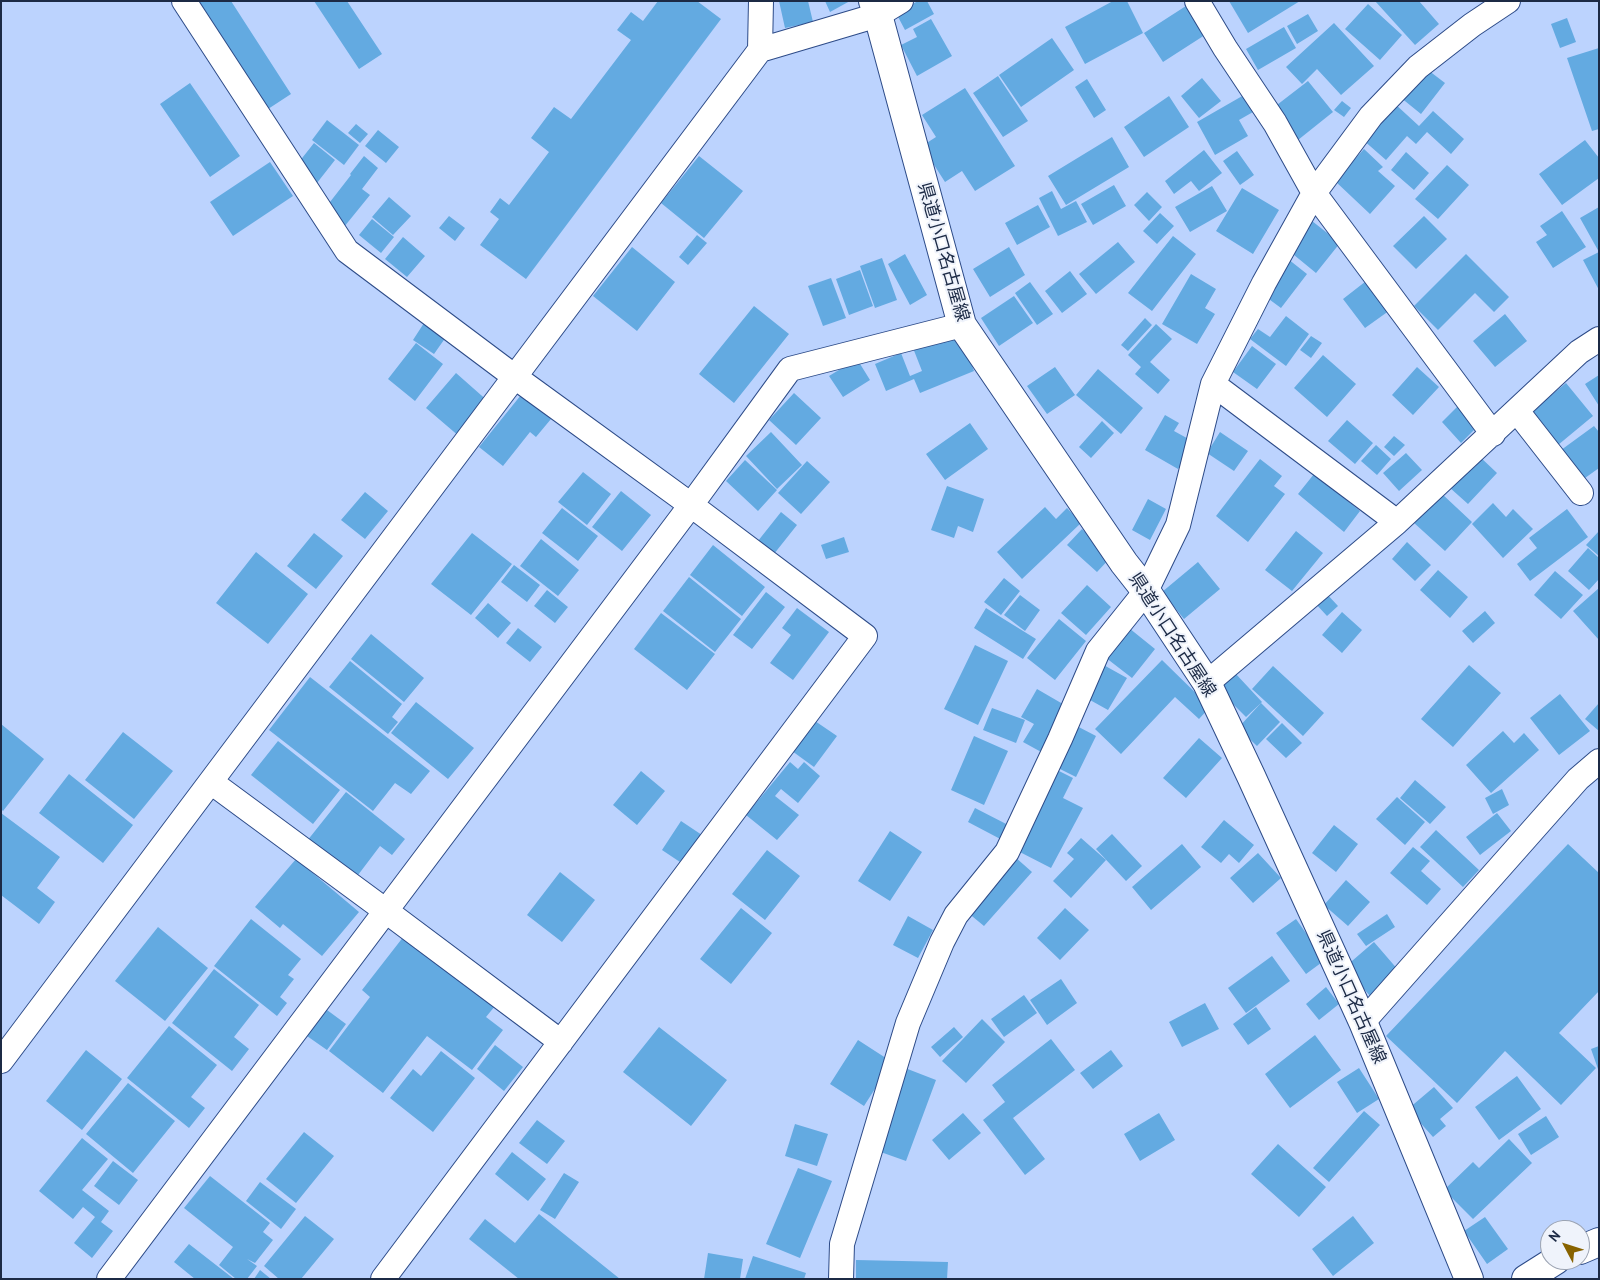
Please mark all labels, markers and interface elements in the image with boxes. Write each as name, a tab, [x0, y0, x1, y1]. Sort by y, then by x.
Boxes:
street label: 県道小口名古屋線	[913, 180, 973, 324]
street label: 県道小口名古屋線	[1124, 569, 1220, 701]
street label: 県道小口名古屋線	[1312, 927, 1390, 1067]
north arrow	[1540, 1220, 1590, 1270]
text: N	[1544, 1227, 1564, 1245]

